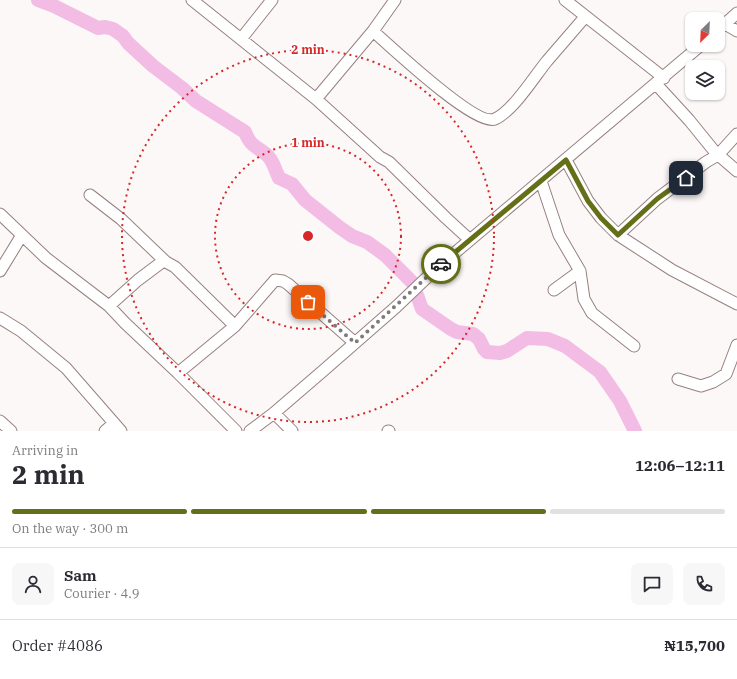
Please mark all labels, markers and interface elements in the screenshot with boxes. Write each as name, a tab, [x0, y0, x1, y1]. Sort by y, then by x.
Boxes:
north arrow	[685, 12, 725, 52]
map controls	[685, 12, 725, 100]
text: 2 min	[291, 42, 325, 57]
button: layers	[685, 60, 725, 100]
text: 1 min	[291, 135, 325, 150]
pin	[669, 161, 703, 195]
icon: home	[675, 167, 697, 189]
centre of rings	[301, 229, 315, 243]
courier	[421, 244, 461, 284]
icon: car	[430, 253, 452, 275]
pin	[291, 285, 325, 319]
icon: bag	[297, 291, 319, 313]
text: Arriving in	[12, 442, 78, 459]
text: 12:06–12:11	[635, 456, 725, 475]
text: 2 min	[12, 457, 85, 491]
text: On the way · 300 m	[12, 520, 128, 537]
button: person	[12, 563, 54, 605]
button: chat	[631, 563, 673, 605]
button: phone	[683, 563, 725, 605]
text: Sam	[64, 566, 97, 585]
text: Courier · 4.9	[64, 585, 140, 602]
text: Order #4086	[12, 636, 103, 655]
text: ₦15,700	[664, 636, 725, 655]

